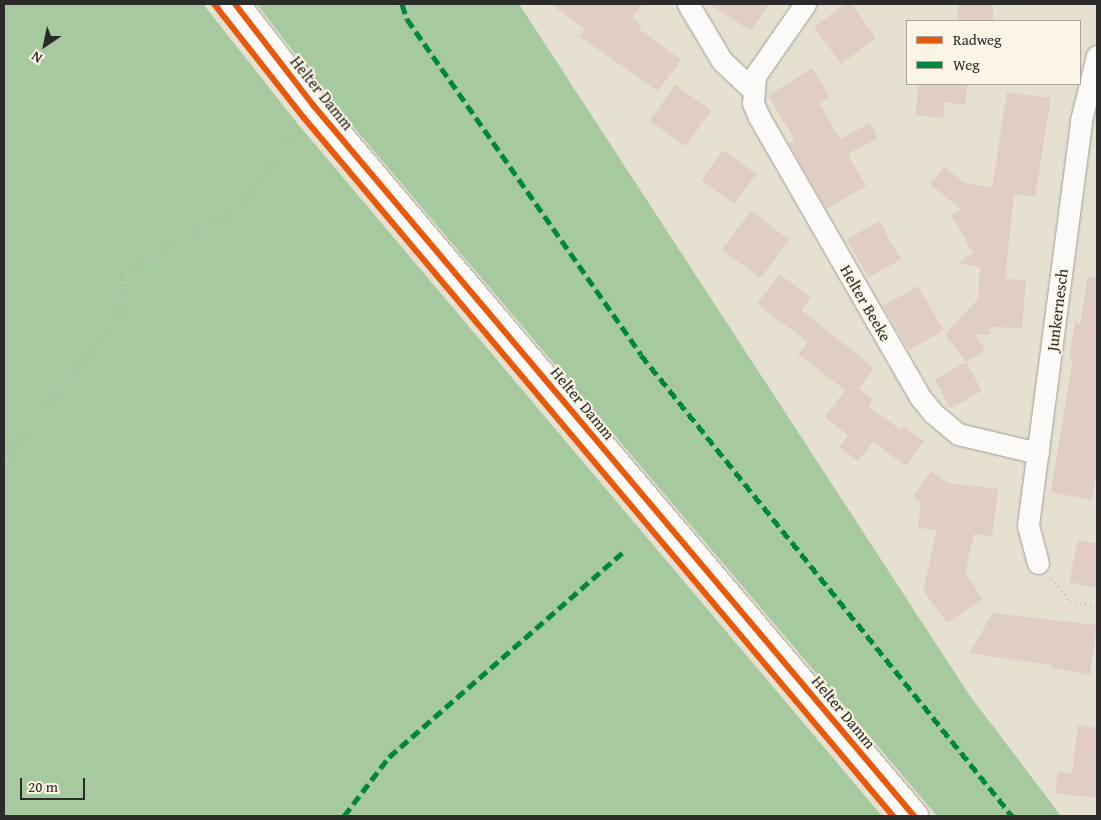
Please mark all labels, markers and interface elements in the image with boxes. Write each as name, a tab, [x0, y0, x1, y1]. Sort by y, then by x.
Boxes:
north arrow	[20, 20, 70, 70]
legend	[906, 20, 1081, 85]
text: Radweg	[953, 29, 1002, 50]
text: N	[27, 47, 46, 68]
street label: Helter Damm	[286, 52, 358, 134]
text: Weg	[953, 54, 980, 75]
street label: Helter Beeke	[836, 261, 896, 345]
street label: Junkernesch	[1042, 268, 1072, 352]
street label: Helter Damm	[547, 363, 619, 443]
street label: Helter Damm	[808, 672, 880, 752]
scale bar	[22, 768, 88, 800]
text: 20 m	[28, 776, 58, 797]

